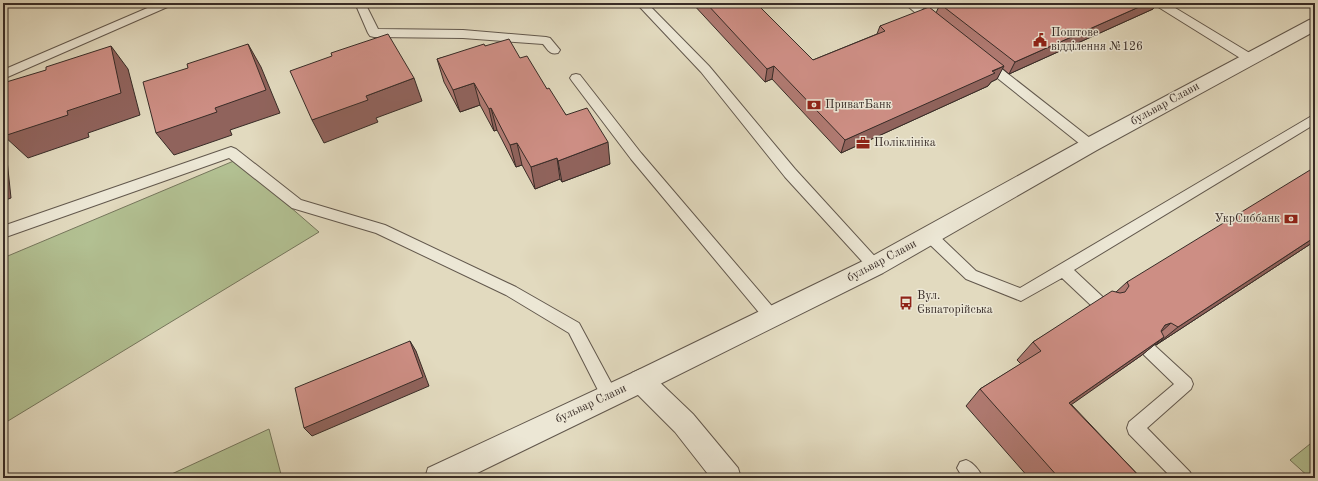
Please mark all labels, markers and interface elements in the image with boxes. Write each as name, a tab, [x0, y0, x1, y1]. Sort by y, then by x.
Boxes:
place label: Поштове відділення №126	[1051, 27, 1143, 53]
public building icon: Поштове відділення №126	[1032, 32, 1048, 48]
street label: бульвар Слави	[1129, 80, 1201, 128]
bank icon: ПриватБанк	[806, 97, 822, 113]
place label: ПриватБанк	[825, 99, 892, 111]
office icon: Поліклініка	[855, 135, 871, 151]
place label: Поліклініка	[874, 136, 936, 149]
bank icon: УкрСиббанк	[1283, 211, 1299, 227]
place label: УкрСиббанк	[1215, 213, 1280, 225]
street label: бульвар Слави	[845, 238, 919, 284]
place label: Вул. Євпаторійська	[917, 290, 993, 316]
bus stop icon: Вул. Євпаторійська	[898, 295, 914, 311]
street label: бульвар Слави	[554, 382, 628, 426]

